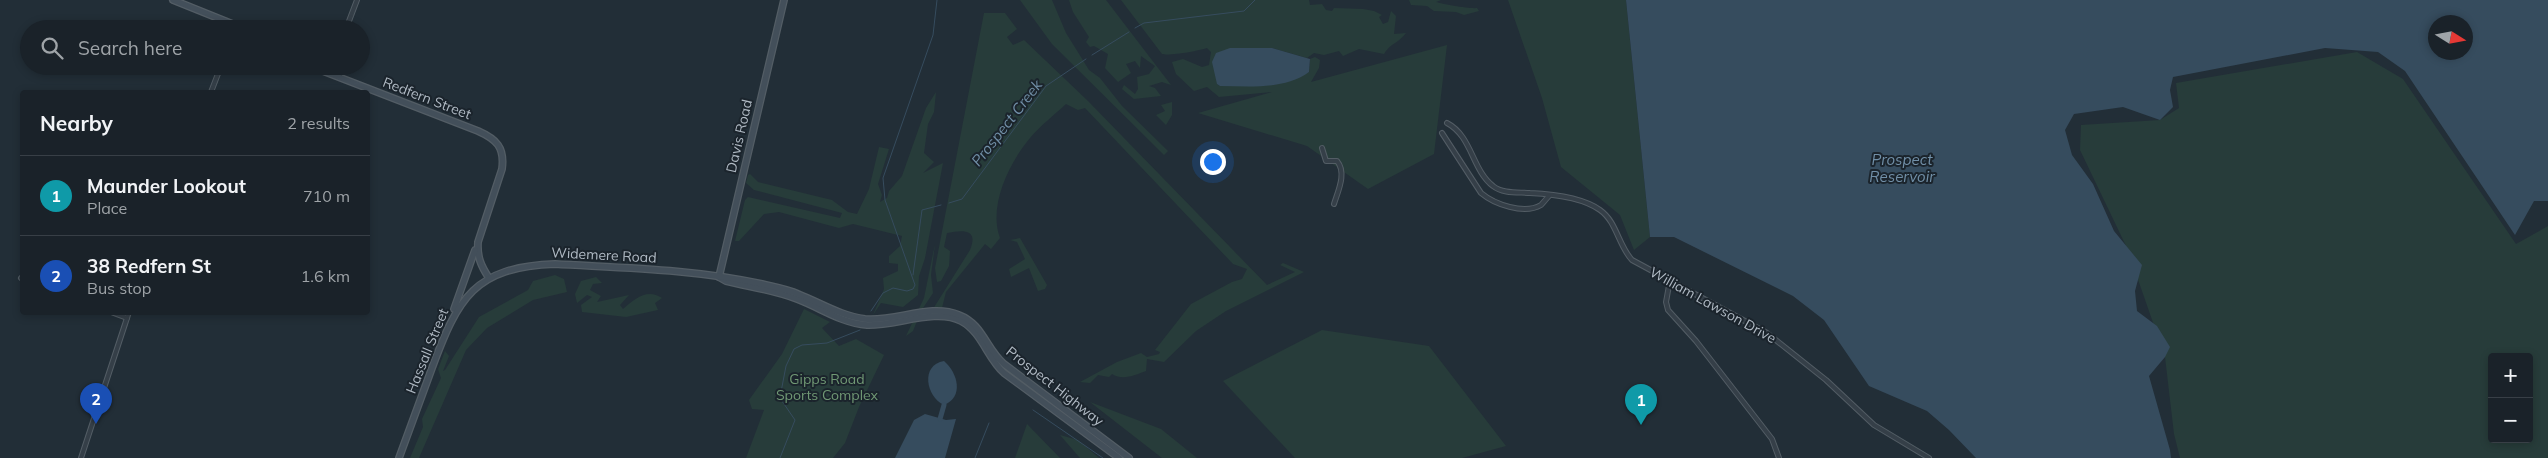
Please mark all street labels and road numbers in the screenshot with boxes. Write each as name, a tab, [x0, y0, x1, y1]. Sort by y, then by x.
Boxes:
street label: Redfern Street	[380, 73, 474, 123]
street label: Davis Road	[722, 98, 756, 174]
street label: Widemere Road	[551, 243, 657, 267]
street label: William Lawson Drive	[1647, 263, 1779, 347]
street label: Hassall Street	[402, 306, 452, 396]
street label: Prospect Highway	[1003, 342, 1108, 430]

